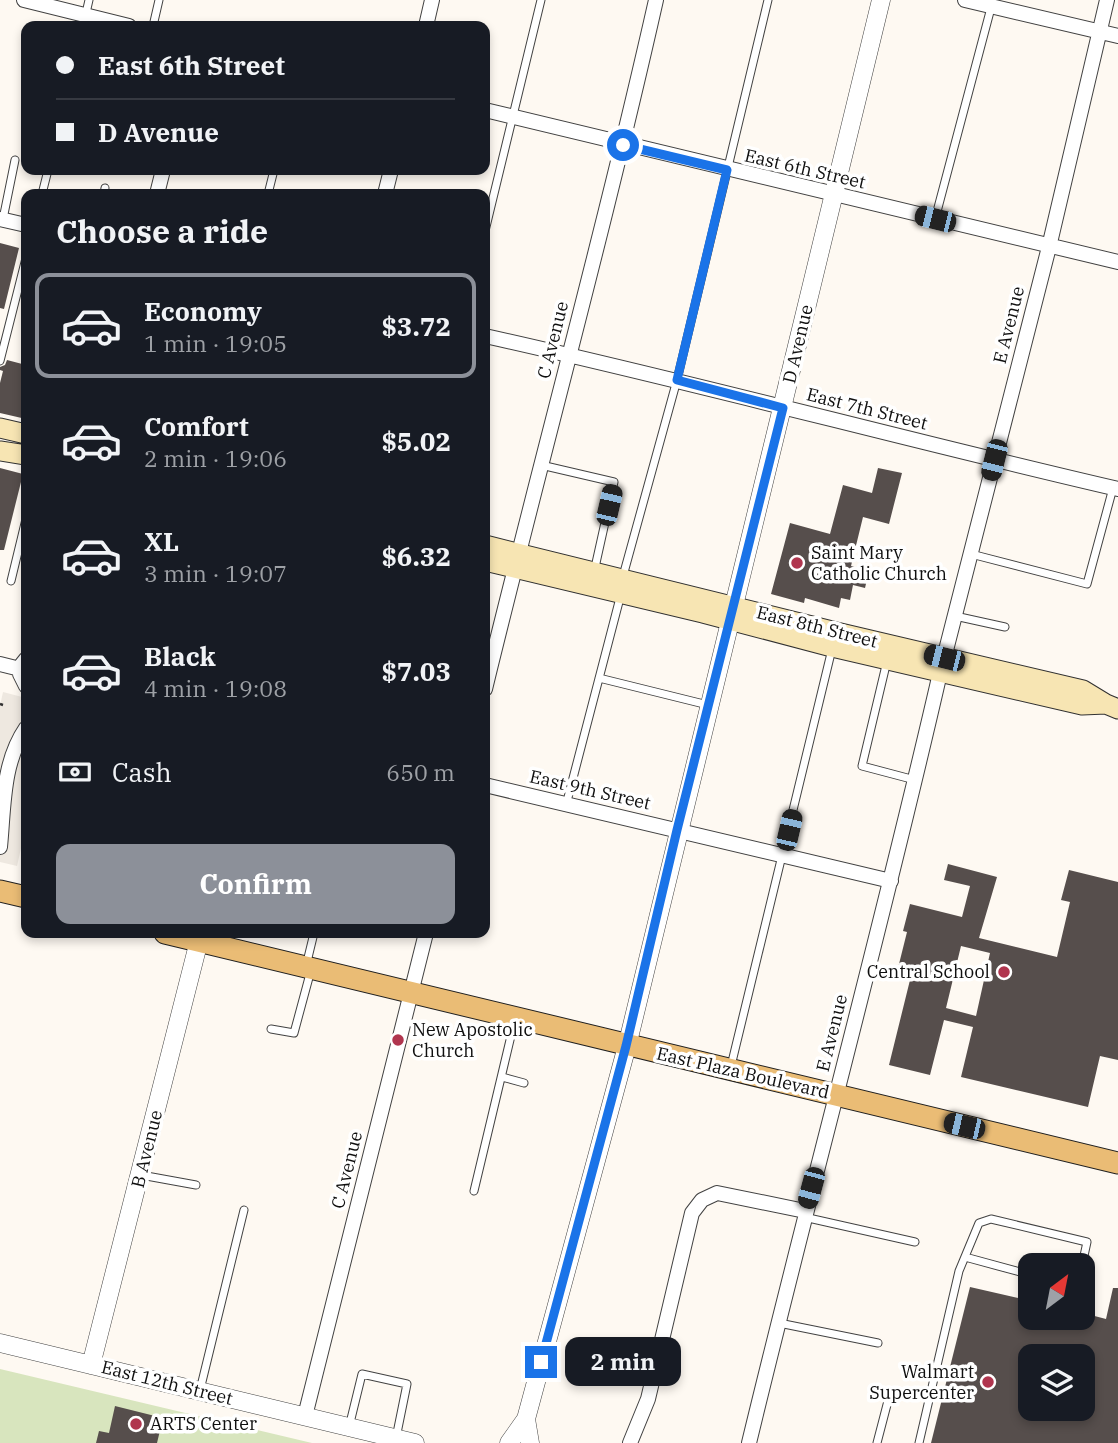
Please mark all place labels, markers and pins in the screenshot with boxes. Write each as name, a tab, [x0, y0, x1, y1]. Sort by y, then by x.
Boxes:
place label: Saint Mary Catholic Church	[811, 541, 947, 585]
marker: Saint Mary Catholic Church	[789, 555, 805, 571]
place label: Central School	[867, 960, 990, 983]
marker: Central School	[996, 964, 1012, 980]
place label: New Apostolic Church	[412, 1018, 533, 1062]
marker: New Apostolic Church	[390, 1032, 406, 1048]
place label: Walmart Supercenter	[869, 1360, 974, 1404]
marker: Walmart Supercenter	[980, 1374, 996, 1390]
place label: ARTS Center	[150, 1412, 257, 1435]
marker: ARTS Center	[128, 1416, 144, 1432]

